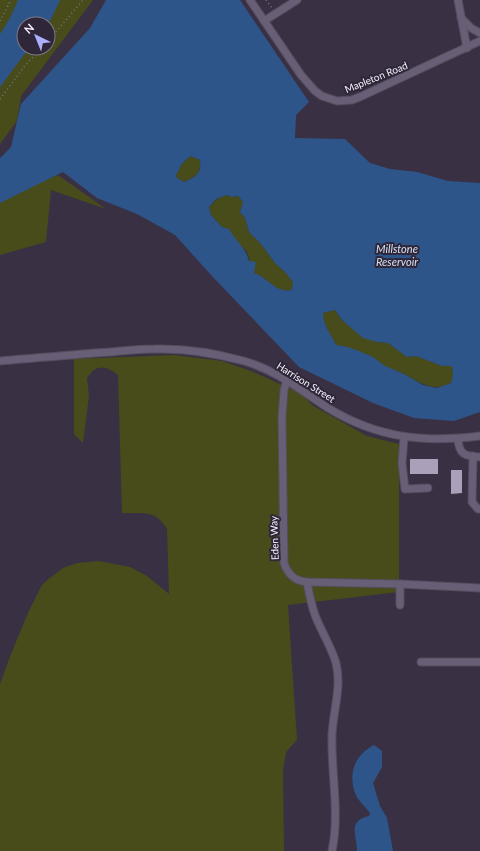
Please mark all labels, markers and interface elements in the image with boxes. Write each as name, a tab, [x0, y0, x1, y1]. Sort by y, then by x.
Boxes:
north arrow	[16, 16, 56, 56]
text: N	[21, 21, 36, 36]
street label: Mapleton Road	[343, 59, 409, 95]
water label: Millstone Reservoir	[376, 242, 418, 268]
street label: Harrison Street	[275, 359, 338, 405]
street label: Eden Way	[267, 515, 281, 560]

